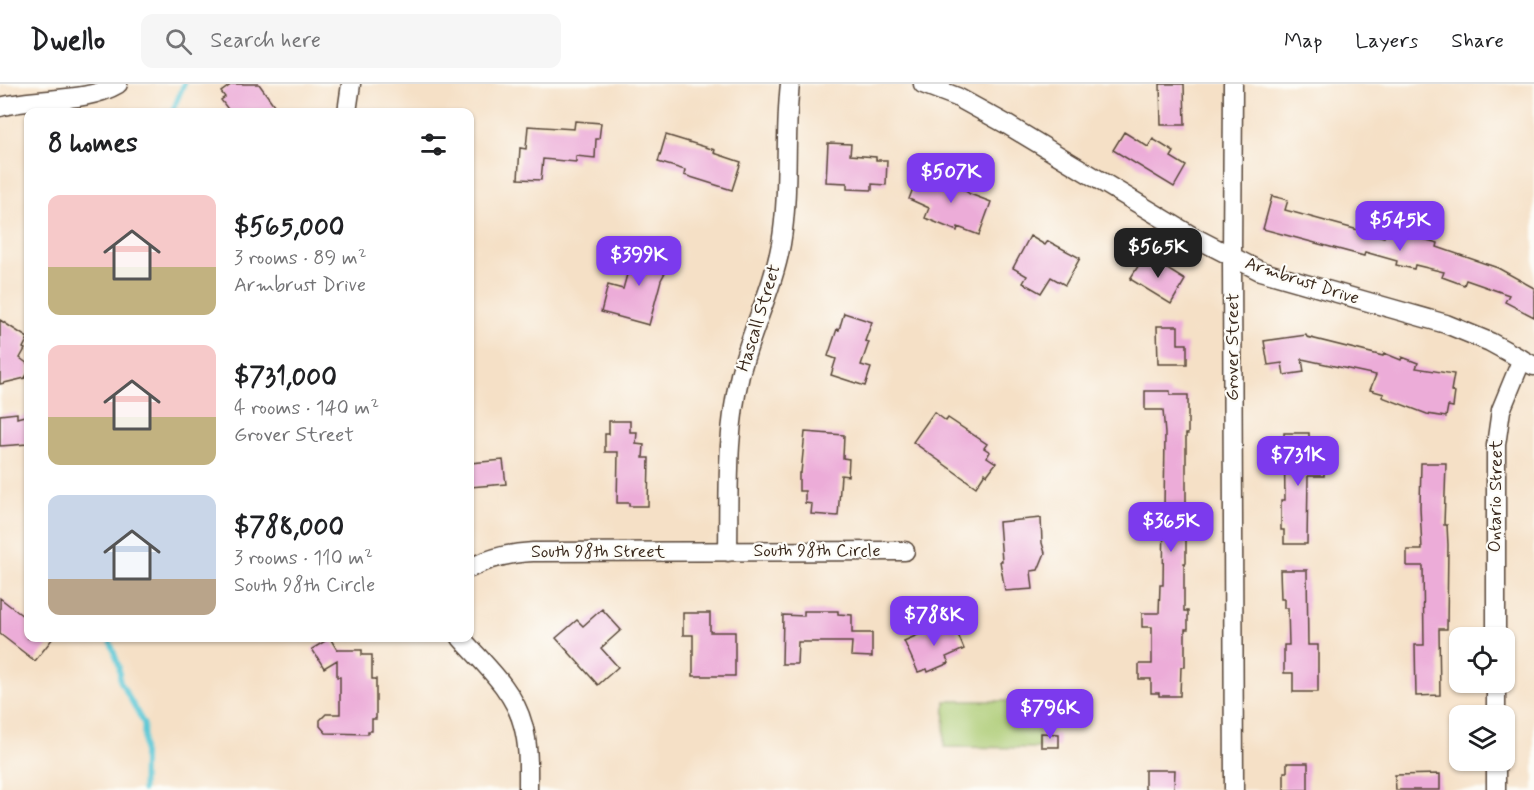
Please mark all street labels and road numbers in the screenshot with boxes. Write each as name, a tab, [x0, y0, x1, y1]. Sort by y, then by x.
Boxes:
street label: Armbrust Drive	[1242, 251, 1362, 311]
street label: Hascall Street	[731, 261, 787, 375]
street label: Grover Street	[1221, 293, 1245, 401]
street label: Ontario Street	[1483, 439, 1509, 553]
street label: South 98th Circle	[753, 539, 881, 563]
street label: South 98th Street	[531, 540, 666, 564]

